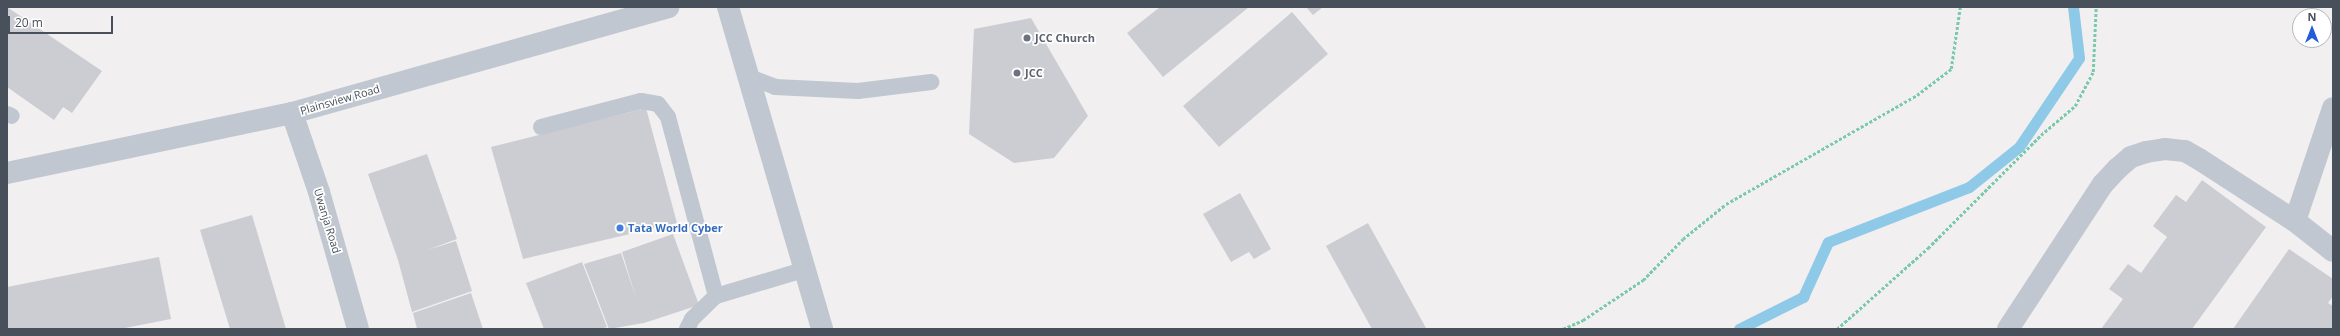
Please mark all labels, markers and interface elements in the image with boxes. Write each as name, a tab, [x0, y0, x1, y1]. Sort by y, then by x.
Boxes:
scale bar	[10, 8, 115, 34]
north arrow	[2292, 8, 2332, 48]
text: N	[2308, 9, 2316, 24]
text: 20 m	[15, 14, 43, 31]
place label: JCC Church	[1035, 31, 1095, 45]
marker: JCC Church	[1022, 33, 1032, 43]
place label: JCC	[1025, 66, 1043, 80]
marker: JCC	[1012, 68, 1022, 78]
street label: Plainsview Road	[299, 82, 381, 118]
street label: Uwanja Road	[311, 187, 343, 255]
place label: Tata World Cyber	[628, 221, 723, 235]
marker: Tata World Cyber	[615, 223, 625, 233]

